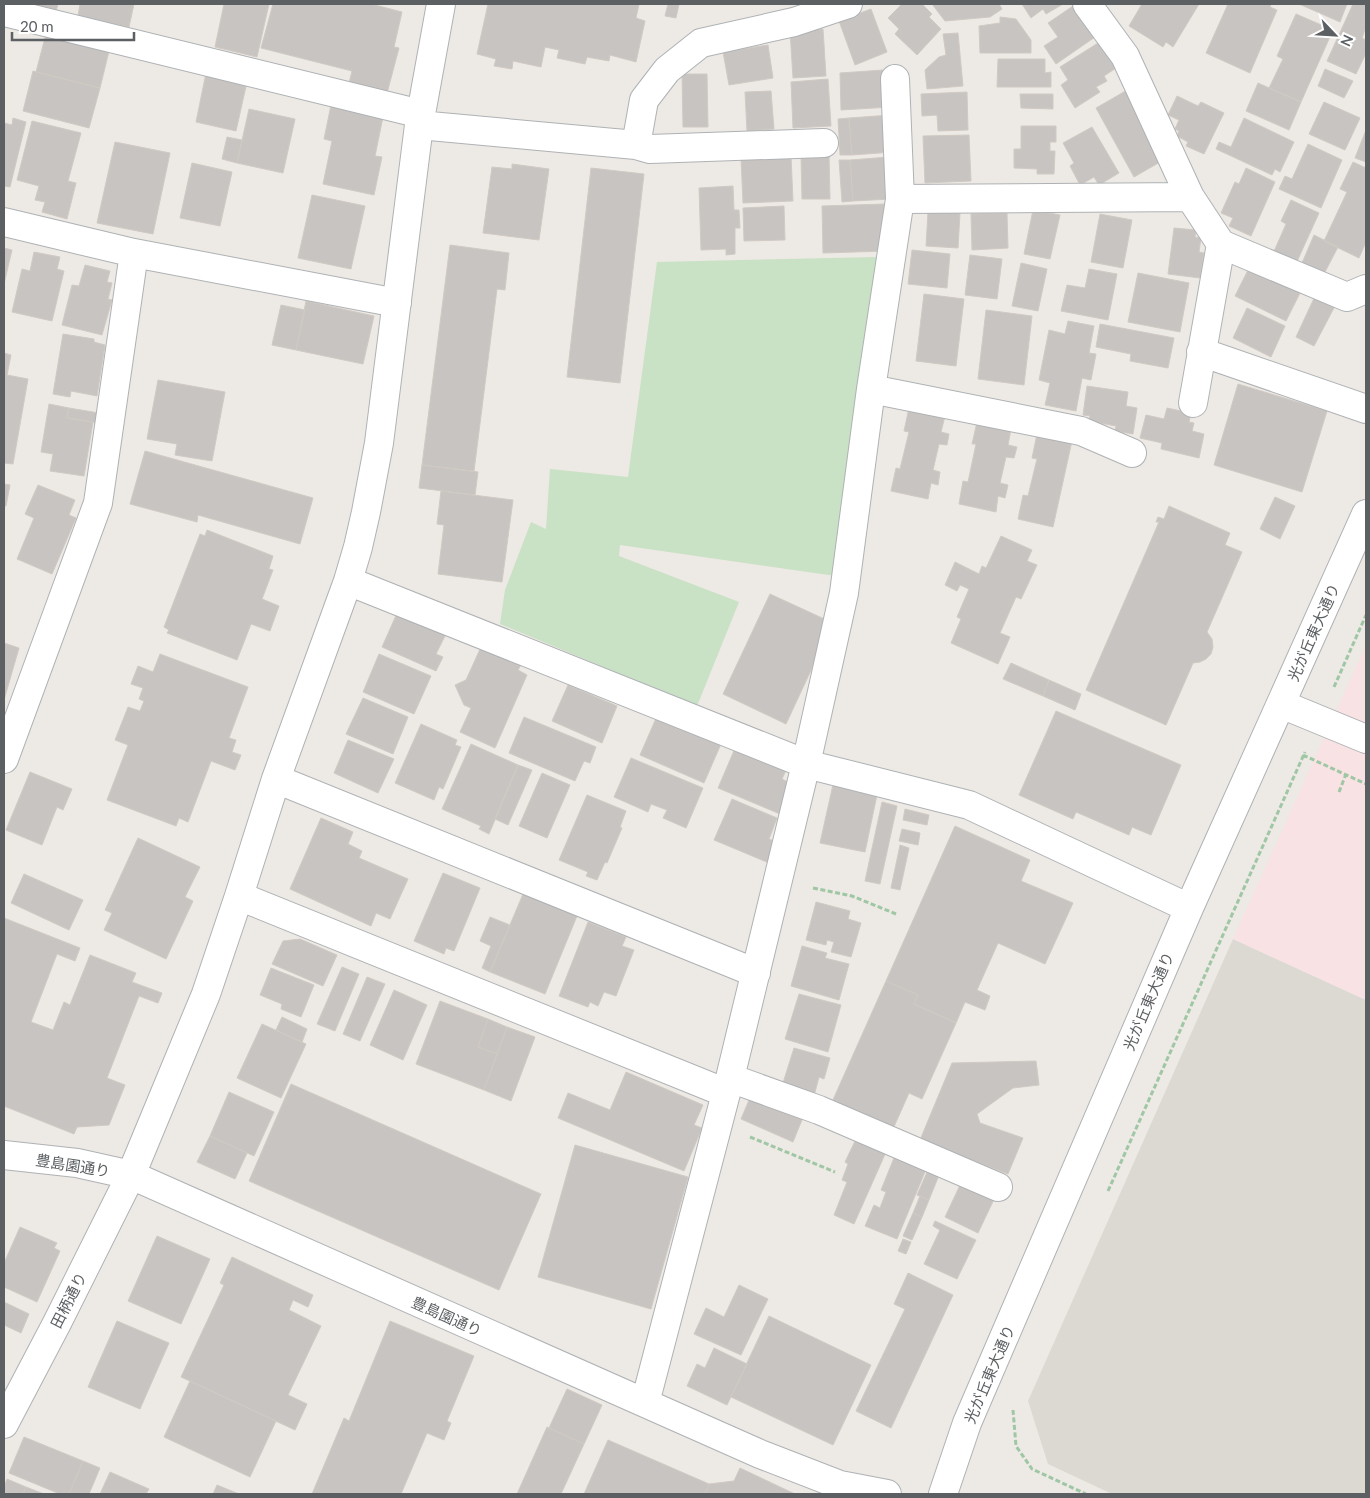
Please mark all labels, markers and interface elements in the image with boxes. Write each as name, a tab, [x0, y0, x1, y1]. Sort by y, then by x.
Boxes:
scale bar	[12, 10, 135, 42]
north arrow	[1310, 10, 1360, 60]
text: 20 m	[20, 17, 54, 35]
text: N	[1337, 32, 1357, 49]
street label: 光が丘東大通り	[1283, 580, 1343, 684]
street label: 光が丘東大通り	[1119, 949, 1177, 1053]
street label: 豊島園通り	[35, 1150, 111, 1180]
street label: 田柄通り	[46, 1269, 90, 1331]
street label: 豊島園通り	[409, 1293, 485, 1339]
street label: 光が丘東大通り	[960, 1322, 1018, 1426]

